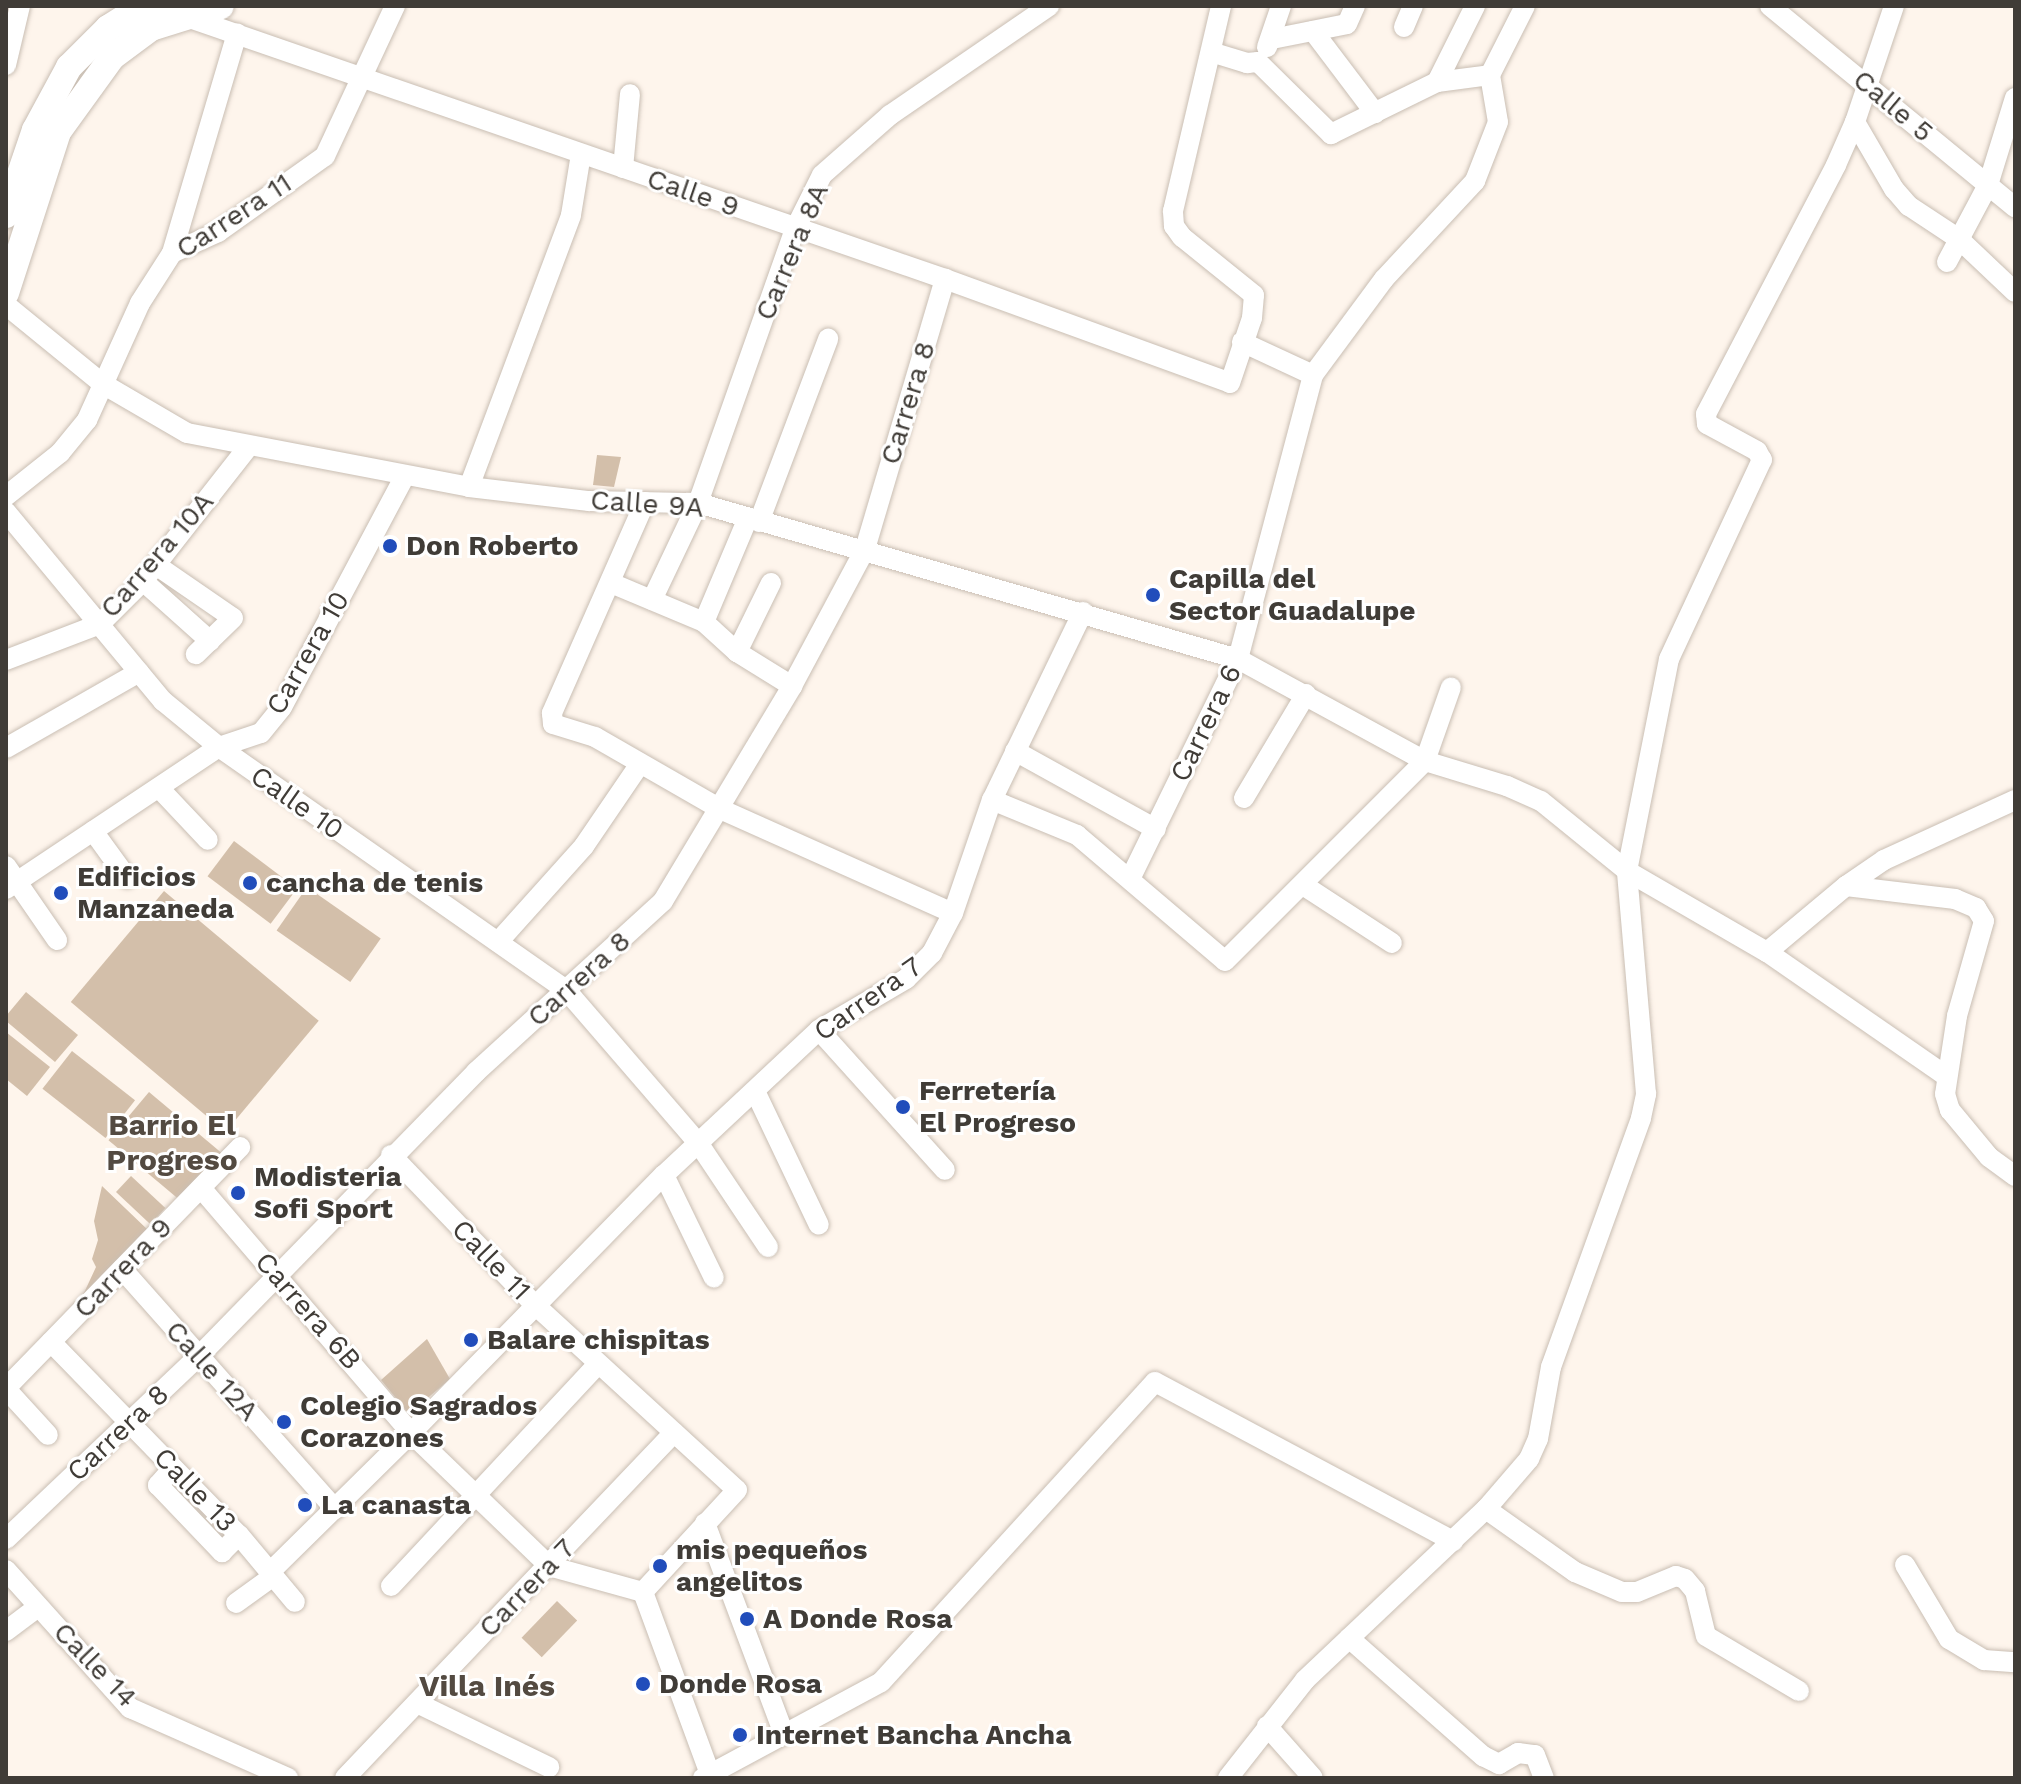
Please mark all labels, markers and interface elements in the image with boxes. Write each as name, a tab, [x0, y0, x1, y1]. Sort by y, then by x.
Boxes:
street label: Calle 5	[1846, 63, 1940, 149]
street label: Calle 9	[643, 162, 743, 224]
street label: Carrera 11	[170, 166, 298, 266]
street label: Carrera 8A	[748, 178, 836, 326]
street label: Carrera 8	[873, 337, 943, 469]
street label: Calle 9A	[589, 483, 705, 525]
street label: Carrera 10A	[93, 485, 221, 625]
place label: Don Roberto	[406, 529, 579, 563]
marker: Don Roberto	[381, 537, 399, 555]
place label: Capilla del Sector Guadalupe	[1169, 562, 1416, 628]
street label: Carrera 10	[259, 585, 357, 721]
marker: Capilla del Sector Guadalupe	[1144, 586, 1162, 604]
street label: Carrera 6	[1163, 659, 1249, 787]
street label: Calle 10	[244, 759, 350, 847]
place label: Edificios Manzaneda	[77, 860, 234, 926]
place label: cancha de tenis	[266, 866, 484, 900]
marker: cancha de tenis	[241, 874, 259, 892]
marker: Edificios Manzaneda	[52, 884, 70, 902]
street label: Carrera 8	[520, 924, 638, 1034]
street label: Carrera 7	[807, 949, 929, 1049]
place label: Ferretería El Progreso	[919, 1074, 1076, 1140]
marker: Ferretería El Progreso	[894, 1098, 912, 1116]
district label: Barrio El Progreso	[106, 1107, 238, 1178]
place label: Modisteria Sofi Sport	[254, 1160, 402, 1226]
marker: Modisteria Sofi Sport	[229, 1184, 247, 1202]
street label: Carrera 9	[67, 1211, 179, 1325]
street label: Calle 11	[444, 1212, 538, 1308]
street label: Carrera 6B	[248, 1245, 368, 1377]
street label: Calle 12A	[158, 1314, 266, 1428]
place label: Balare chispitas	[487, 1323, 710, 1357]
marker: Balare chispitas	[462, 1331, 480, 1349]
street label: Carrera 8	[60, 1377, 176, 1489]
place label: Colegio Sagrados Corazones	[300, 1389, 537, 1455]
marker: Colegio Sagrados Corazones	[275, 1413, 293, 1431]
street label: Calle 13	[146, 1441, 244, 1539]
place label: La canasta	[321, 1488, 471, 1522]
marker: La canasta	[296, 1496, 314, 1514]
street label: Carrera 7	[471, 1531, 583, 1645]
place label: mis pequeños angelitos	[676, 1533, 867, 1599]
marker: mis pequeños angelitos	[651, 1557, 669, 1575]
place label: A Donde Rosa	[763, 1602, 953, 1636]
marker: A Donde Rosa	[738, 1610, 756, 1628]
street label: Calle 14	[46, 1615, 144, 1715]
place label: Donde Rosa	[659, 1667, 822, 1701]
district label: Villa Inés	[419, 1668, 555, 1704]
marker: Donde Rosa	[634, 1675, 652, 1693]
place label: Internet Bancha Ancha	[756, 1718, 1072, 1752]
marker: Internet Bancha Ancha	[731, 1726, 749, 1744]

